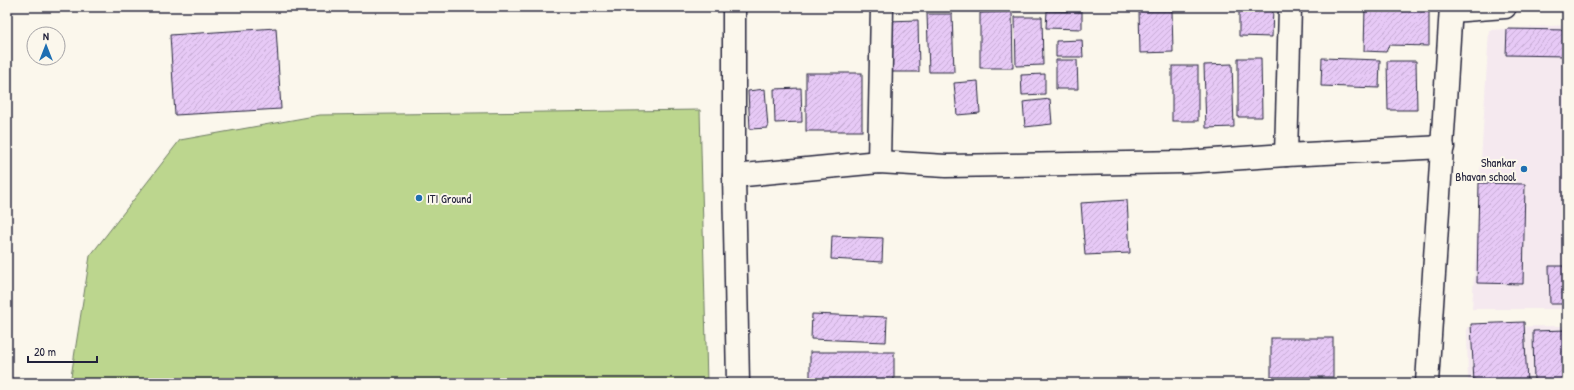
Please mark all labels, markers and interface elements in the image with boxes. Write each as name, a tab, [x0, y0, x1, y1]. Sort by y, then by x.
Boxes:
north arrow	[26, 26, 66, 66]
text: N	[43, 29, 49, 43]
place label: Shankar Bhavan school	[1455, 154, 1517, 185]
marker: Shankar Bhavan school	[1519, 164, 1529, 174]
place label: ITI Ground	[427, 190, 471, 207]
marker: ITI Ground	[414, 193, 424, 203]
scale bar	[28, 338, 97, 364]
text: 20 m	[34, 343, 56, 360]

